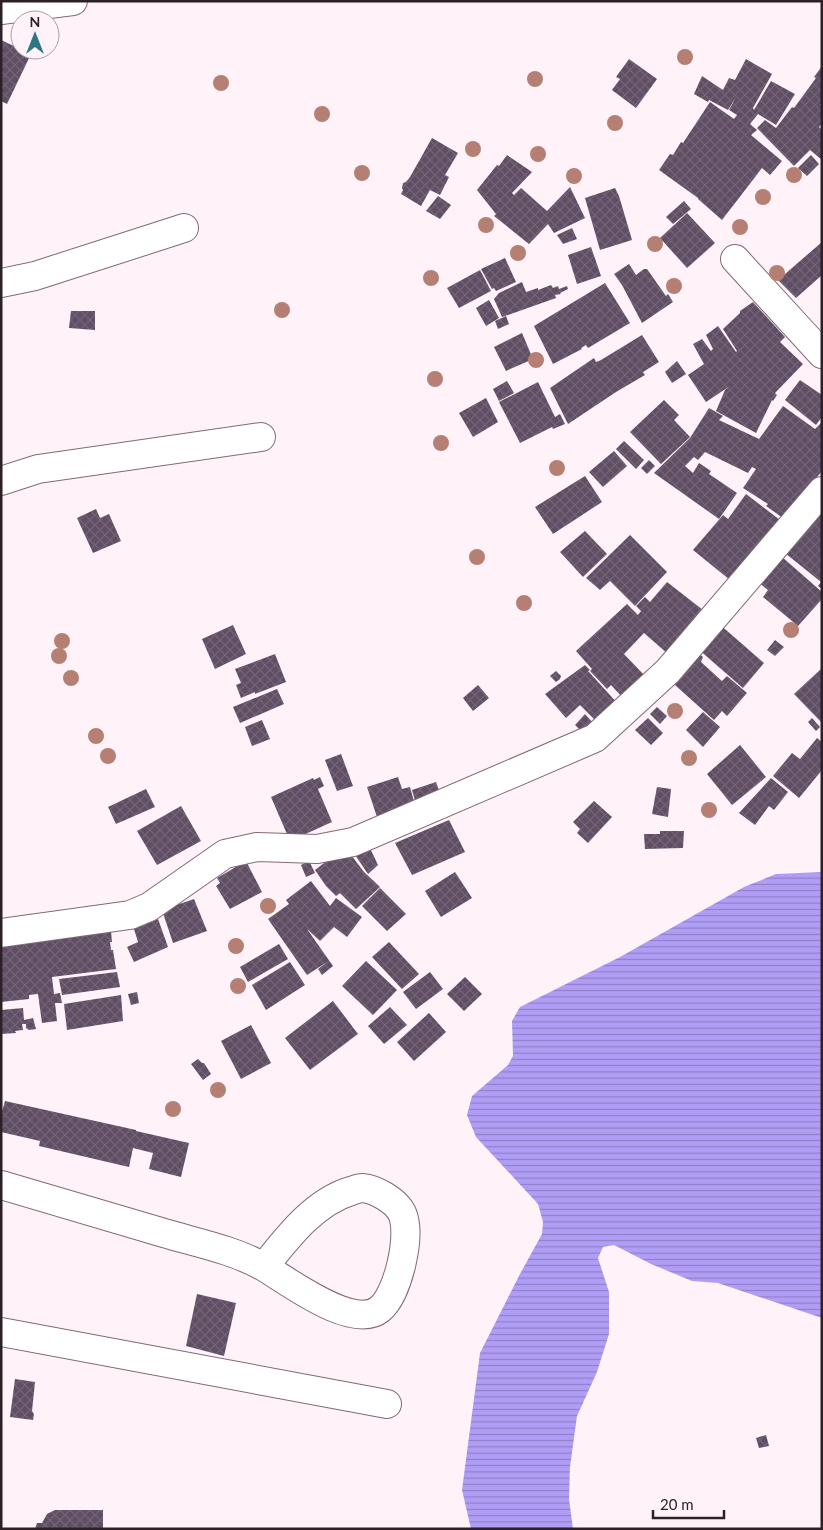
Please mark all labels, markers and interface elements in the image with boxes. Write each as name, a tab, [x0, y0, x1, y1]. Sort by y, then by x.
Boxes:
north arrow	[10, 10, 60, 60]
text: N	[30, 13, 40, 30]
scale bar	[653, 1488, 724, 1520]
text: 20 m	[660, 1495, 694, 1513]

